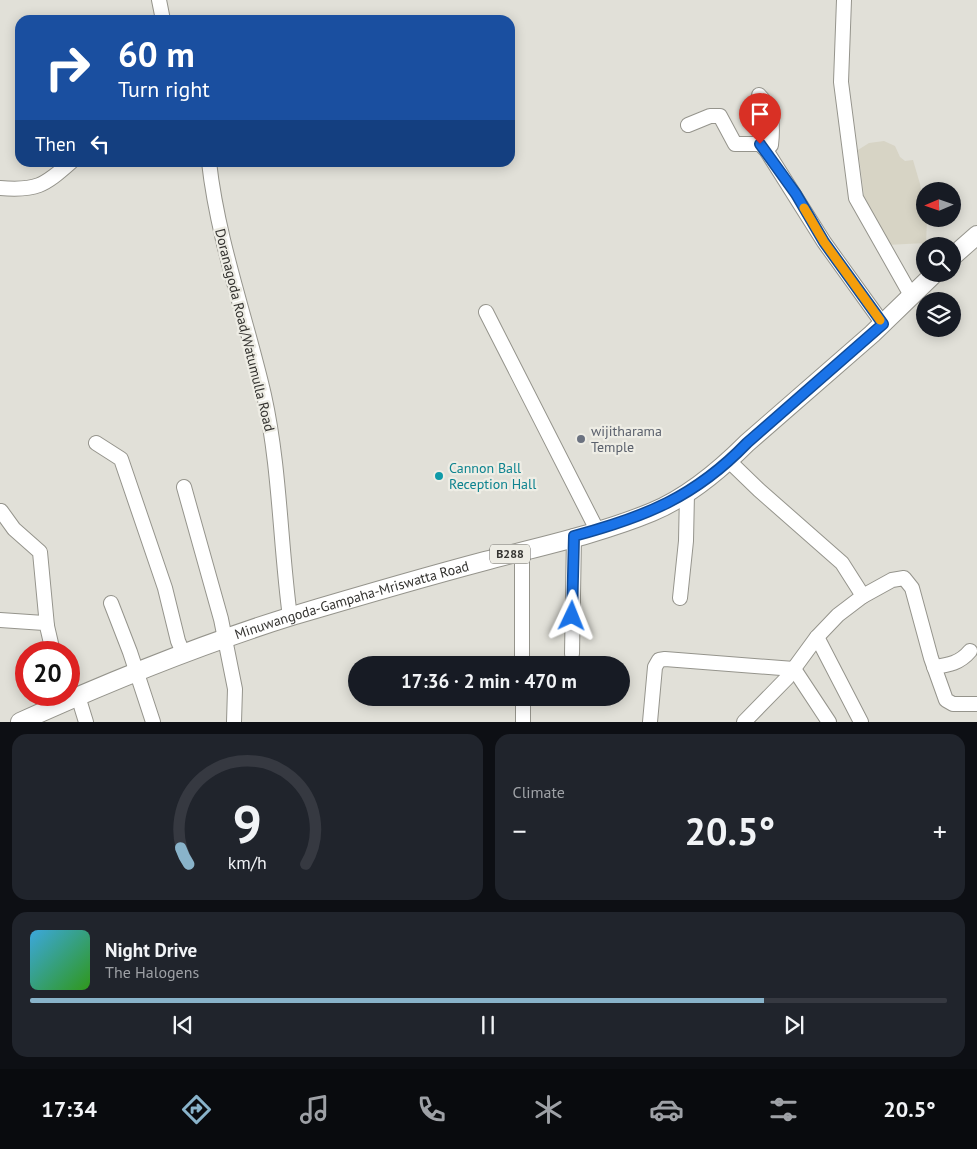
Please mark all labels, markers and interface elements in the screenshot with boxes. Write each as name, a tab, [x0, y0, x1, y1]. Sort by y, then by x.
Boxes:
text: 60 m	[118, 31, 195, 77]
icon: right	[35, 35, 100, 100]
text: Turn right	[118, 75, 210, 103]
pin	[739, 93, 781, 144]
icon: arrive	[746, 100, 774, 128]
icon: left	[86, 130, 114, 158]
text: Then	[35, 132, 76, 156]
north arrow	[916, 182, 961, 228]
map controls	[916, 182, 961, 337]
street label: Doranagoda Road/Watumulla Road	[211, 227, 279, 433]
button: search	[916, 237, 961, 282]
button: layers	[916, 292, 961, 337]
place label: wijitharama Temple	[591, 422, 662, 456]
marker: wijitharama Temple	[575, 433, 587, 445]
place label: Cannon Ball Reception Hall	[449, 459, 536, 493]
marker: Cannon Ball Reception Hall	[433, 470, 445, 482]
road number: B288	[490, 544, 530, 564]
street label: Minuwangoda-Gampaha-Mriswatta Road	[232, 557, 471, 643]
position arrow	[545, 589, 597, 641]
speed limit sign: 20	[15, 641, 80, 706]
text: 17:36 · 2 min · 470 m	[401, 669, 577, 693]
text: Climate	[513, 782, 565, 802]
text: 9	[233, 790, 262, 857]
text: 20.5°	[684, 806, 775, 855]
text: −	[513, 812, 527, 849]
text: +	[933, 812, 947, 849]
text: km/h	[228, 851, 267, 874]
text: Night Drive	[105, 938, 197, 962]
text: The Halogens	[105, 962, 199, 982]
icon: previous	[169, 1011, 197, 1039]
icon: pause	[474, 1011, 502, 1039]
icon: next	[780, 1011, 808, 1039]
icon: directions	[179, 1092, 214, 1127]
icon: music	[297, 1092, 332, 1127]
icon: phone	[414, 1092, 449, 1127]
icon: climate	[531, 1092, 566, 1127]
icon: car	[649, 1092, 684, 1127]
icon: filters	[766, 1092, 801, 1127]
text: 17:34	[41, 1095, 97, 1123]
text: 20.5°	[883, 1095, 936, 1123]

